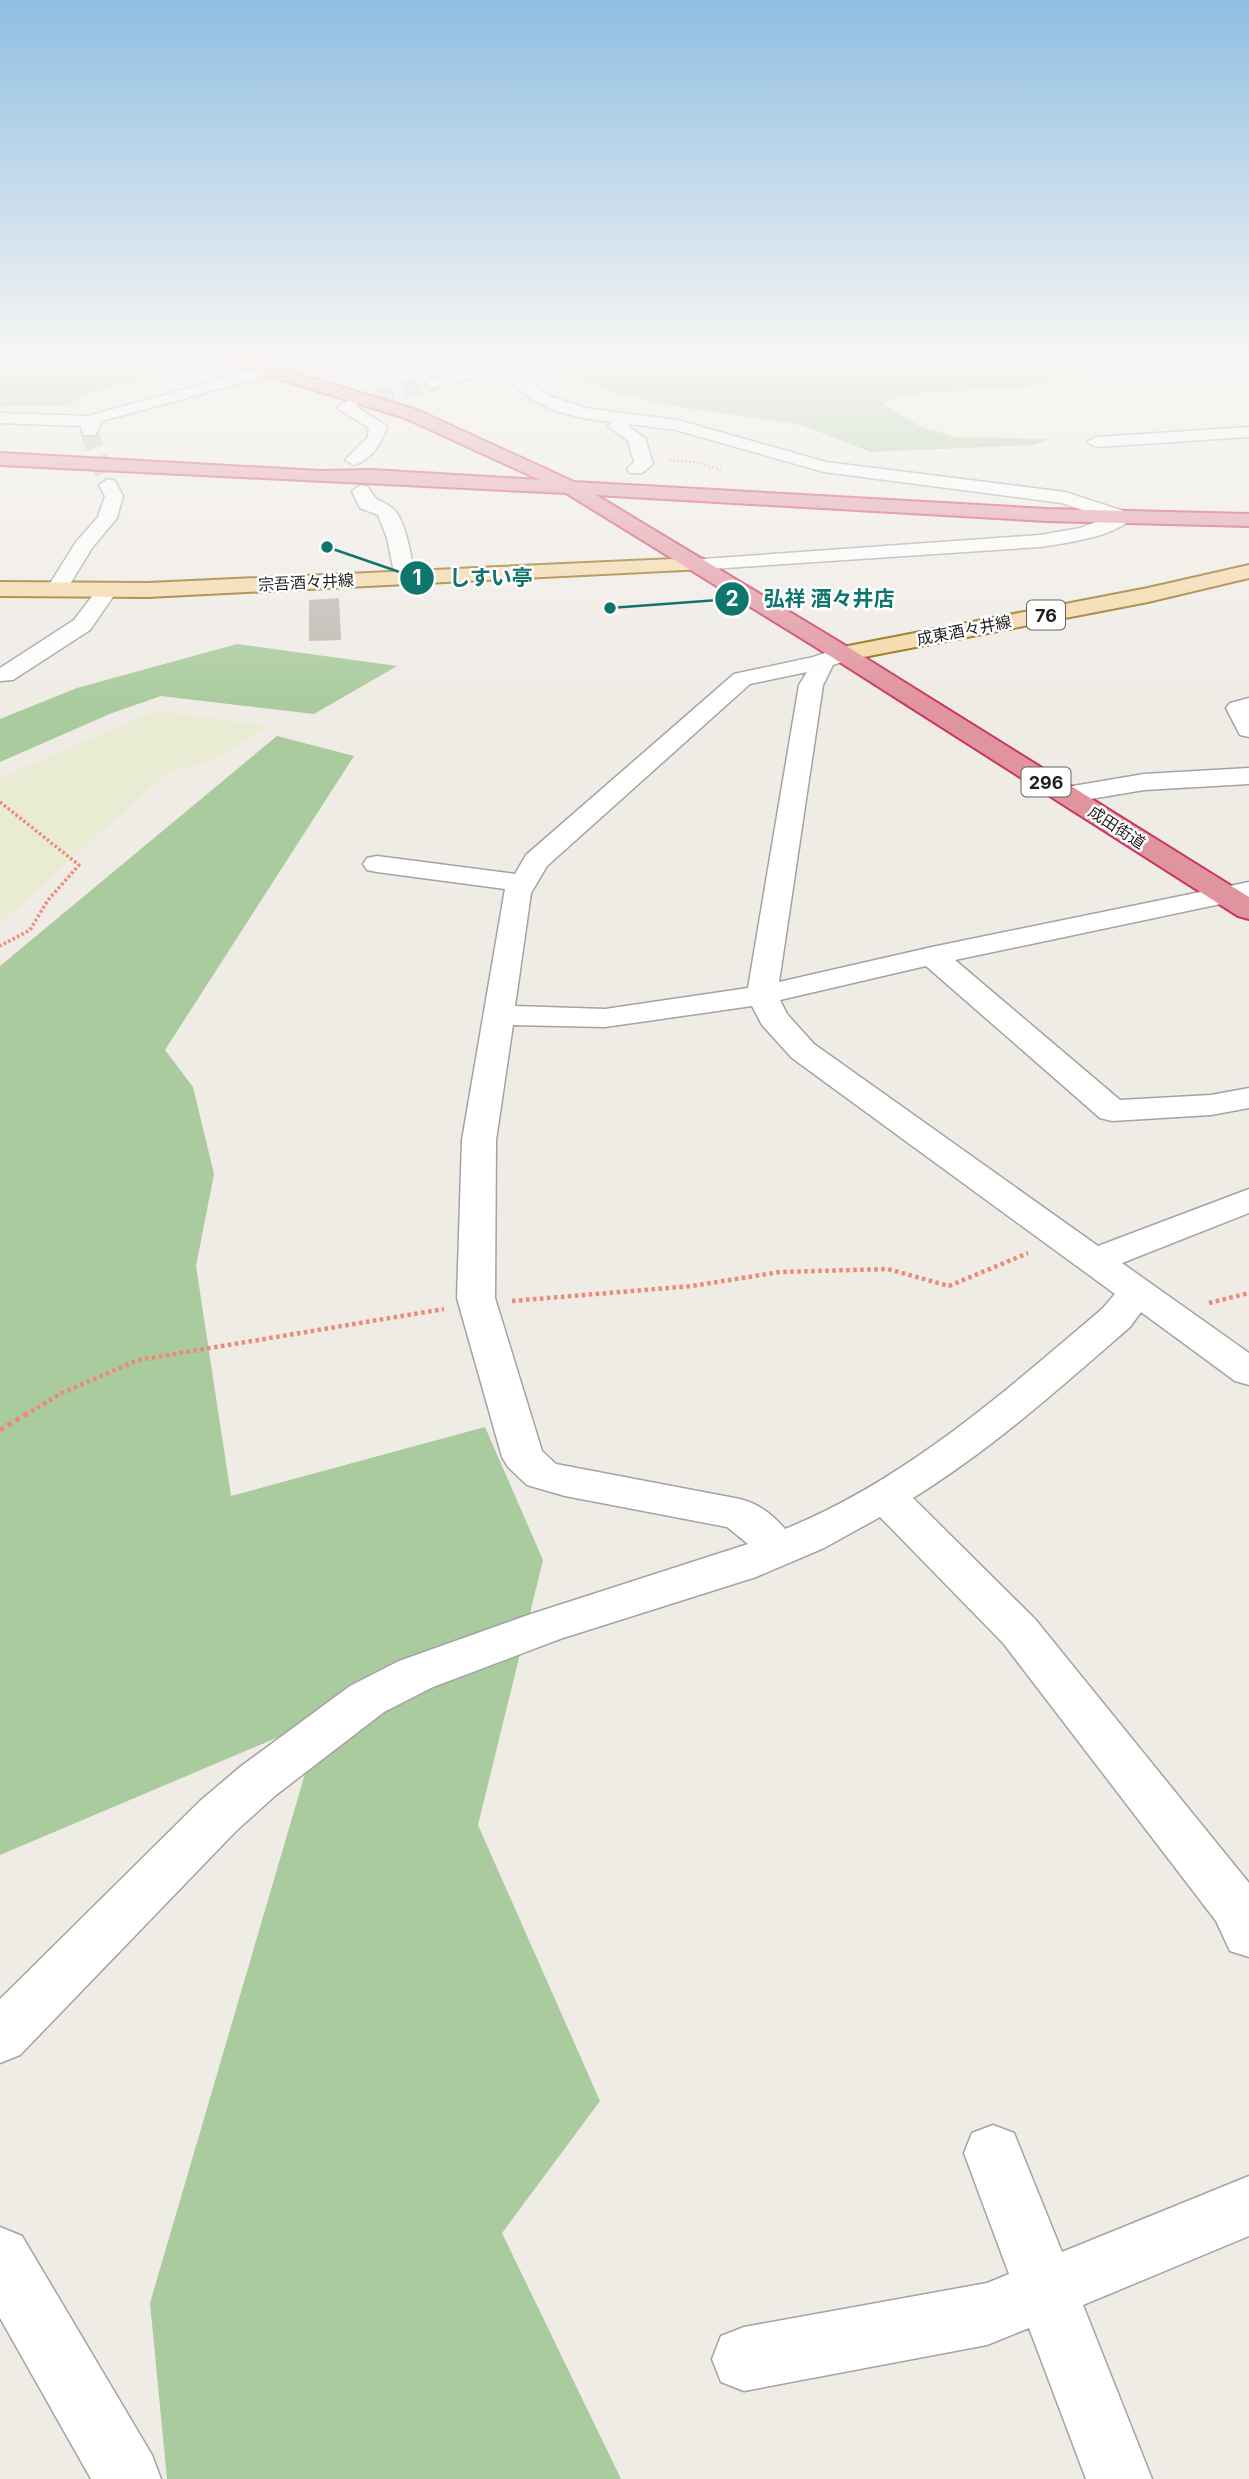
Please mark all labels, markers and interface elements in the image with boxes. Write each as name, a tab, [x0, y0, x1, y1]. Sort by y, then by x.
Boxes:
callout: しすい亭	[400, 557, 547, 599]
text: 1	[412, 565, 422, 590]
text: しすい亭	[449, 565, 533, 590]
street label: 宗吾酒々井線	[258, 570, 354, 594]
callout: 弘祥 酒々井店	[715, 578, 909, 620]
text: 2	[725, 586, 739, 611]
text: 弘祥 酒々井店	[764, 586, 894, 611]
road number: 76	[1027, 600, 1065, 630]
street label: 成東酒々井線	[915, 611, 1013, 649]
road number: 296	[1021, 768, 1070, 796]
street label: 成田街道	[1085, 801, 1149, 853]

